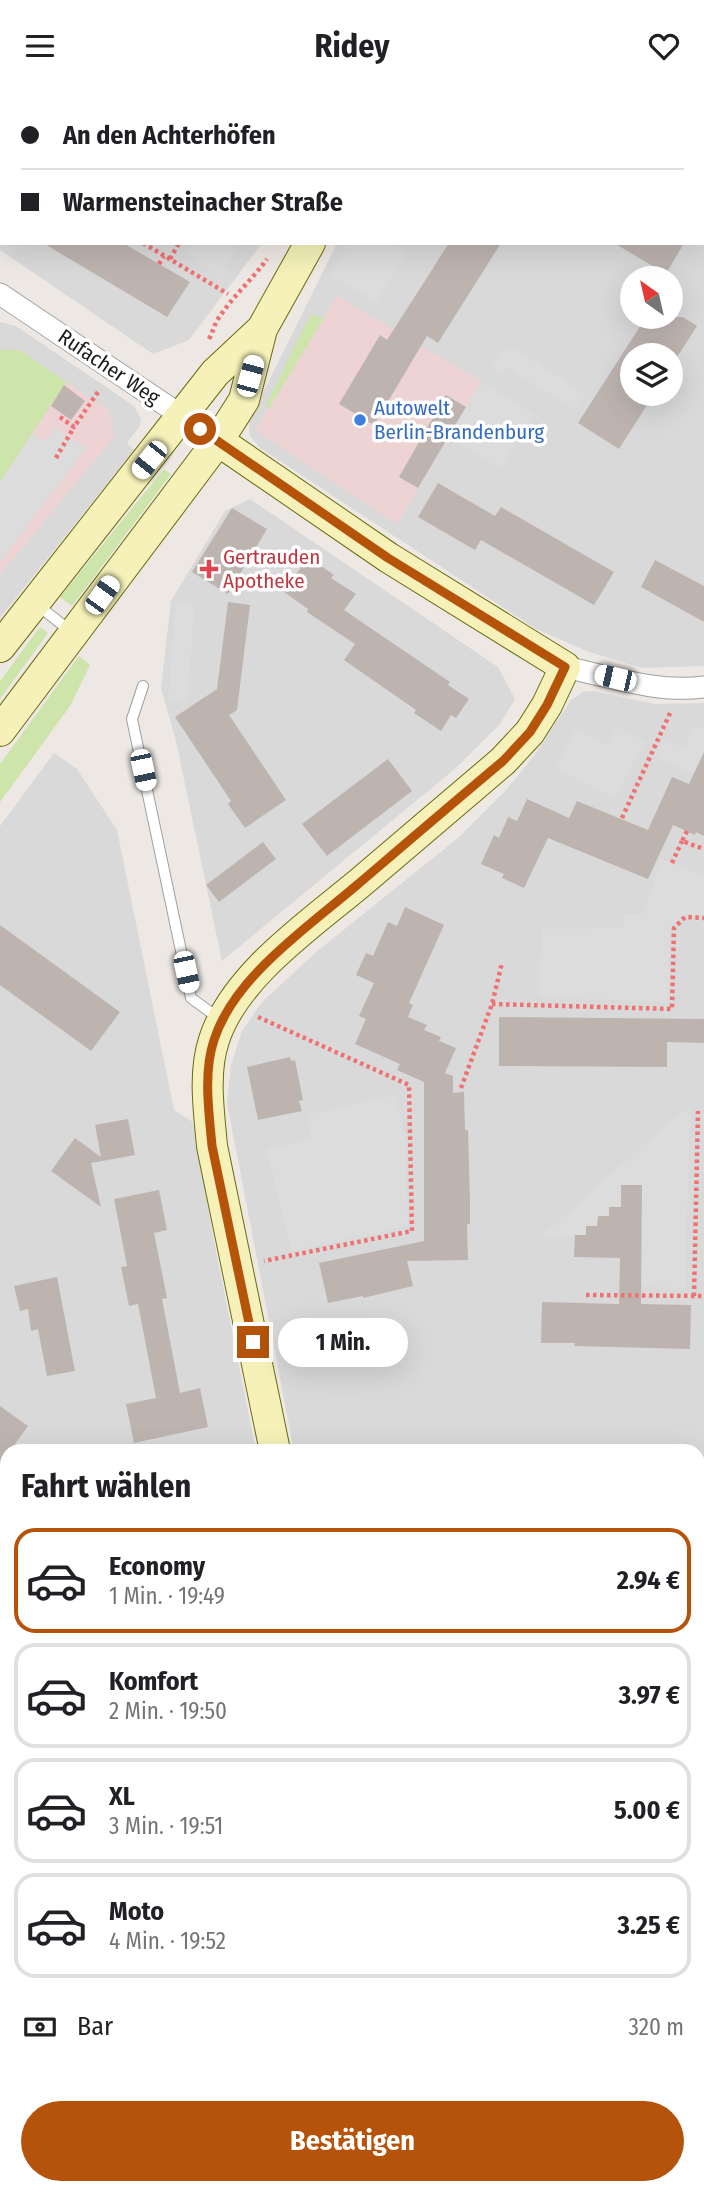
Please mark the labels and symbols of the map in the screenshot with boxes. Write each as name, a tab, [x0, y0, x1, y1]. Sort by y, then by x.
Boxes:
north arrow	[620, 266, 682, 329]
street label: Rufacher Weg	[53, 323, 165, 411]
car	[235, 353, 266, 399]
place label: Autowelt Berlin-Brandenburg	[374, 395, 544, 445]
marker: Autowelt Berlin-Brandenburg	[352, 412, 368, 428]
route start	[184, 413, 216, 445]
car	[128, 437, 171, 483]
place label: Gertrauden Apotheke	[223, 544, 320, 594]
marker: Gertrauden Apotheke	[201, 561, 217, 577]
car	[82, 572, 123, 618]
car	[593, 663, 638, 693]
car	[129, 747, 158, 793]
car	[172, 949, 201, 995]
callout: 1 Min.	[278, 1317, 407, 1367]
route end	[237, 1326, 269, 1358]

